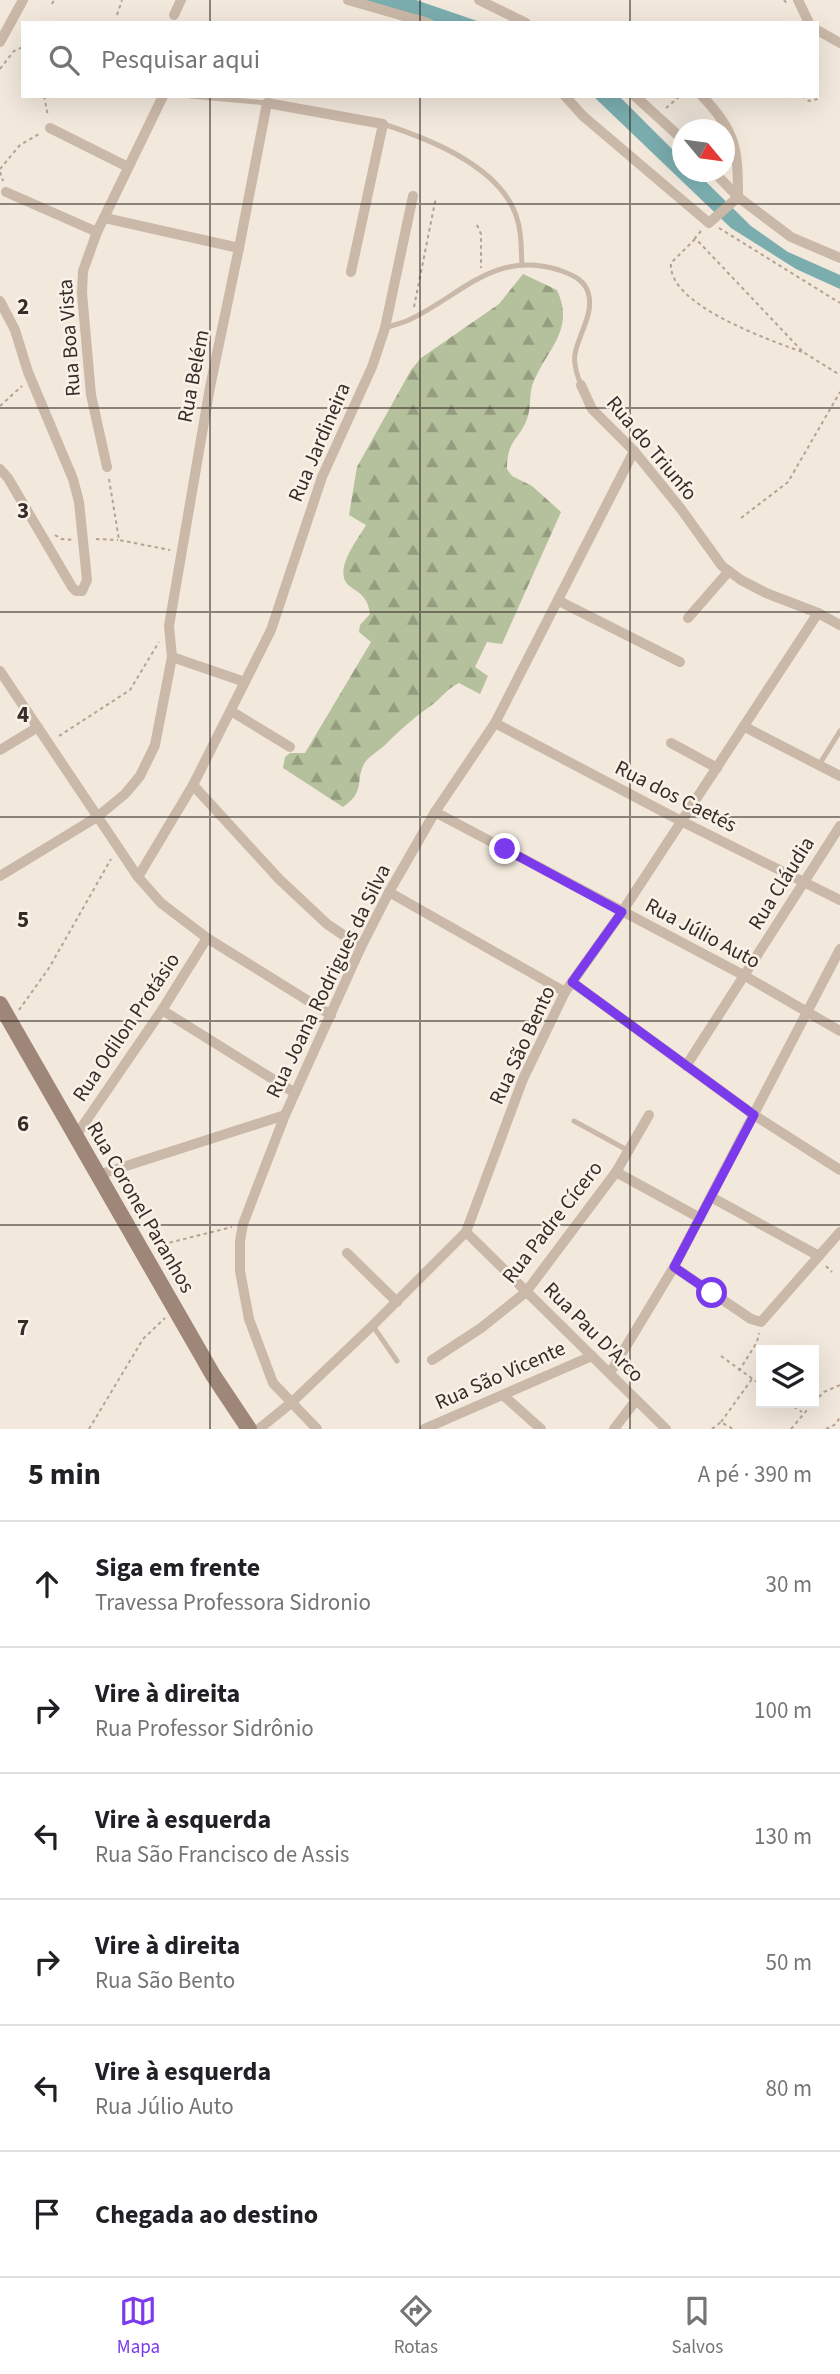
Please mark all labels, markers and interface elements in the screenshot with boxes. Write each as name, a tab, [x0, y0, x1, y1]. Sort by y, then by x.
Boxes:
search box	[21, 21, 819, 98]
icon: search	[45, 41, 83, 79]
text: Pesquisar aqui	[101, 41, 260, 78]
north arrow	[672, 119, 735, 182]
street label: Rua Boa Vista	[50, 278, 88, 398]
text: 2	[17, 290, 29, 323]
street label: Rua Belém	[169, 327, 217, 425]
street label: Rua Jardineira	[280, 378, 358, 506]
street label: Rua do Triunfo	[599, 389, 705, 507]
text: 3	[17, 494, 29, 527]
text: 4	[17, 698, 29, 731]
street label: Rua dos Caetés	[610, 752, 742, 840]
street label: Rua Cláudia	[740, 831, 822, 935]
route end	[489, 833, 520, 864]
street label: Rua Joana Rodrigues da Silva	[258, 859, 398, 1103]
street label: Rua Júlio Auto	[640, 890, 766, 976]
text: 5	[17, 903, 29, 936]
street label: Rua Odilon Protásio	[65, 947, 187, 1107]
street label: Rua São Bento	[481, 981, 563, 1109]
text: 6	[17, 1107, 29, 1140]
street label: Rua Coronel Paranhos	[80, 1116, 202, 1298]
street label: Rua Padre Cícero	[495, 1154, 609, 1290]
street label: Rua Pau D'Arco	[537, 1275, 651, 1389]
route start	[696, 1277, 727, 1308]
text: 7	[17, 1311, 29, 1344]
street label: Rua São Vicente	[430, 1333, 570, 1417]
map controls	[756, 1345, 819, 1408]
button: layers	[756, 1345, 819, 1408]
text: 5 min	[28, 1453, 101, 1496]
text: A pé · 390 m	[698, 1458, 812, 1491]
text: Siga em frente	[95, 1549, 260, 1586]
icon: ahead	[28, 1565, 66, 1603]
text: 30 m	[765, 1568, 812, 1601]
text: Travessa Professora Sidronio	[95, 1586, 371, 1619]
text: Vire à direita	[95, 1675, 240, 1712]
icon: right	[28, 1691, 66, 1729]
text: 100 m	[754, 1694, 812, 1727]
text: Rua Professor Sidrônio	[95, 1712, 314, 1745]
text: Vire à esquerda	[95, 1801, 271, 1838]
icon: left	[28, 1817, 66, 1855]
text: 130 m	[754, 1820, 812, 1853]
text: Rua São Francisco de Assis	[95, 1838, 349, 1871]
text: Vire à direita	[95, 1927, 240, 1964]
icon: right	[28, 1943, 66, 1981]
text: 50 m	[765, 1946, 812, 1979]
text: Rua São Bento	[95, 1964, 235, 1997]
text: Vire à esquerda	[95, 2053, 271, 2090]
icon: left	[28, 2069, 66, 2107]
text: 80 m	[765, 2072, 812, 2105]
text: Rua Júlio Auto	[95, 2090, 234, 2123]
icon: arrive	[28, 2195, 66, 2233]
text: Chegada ao destino	[95, 2196, 318, 2233]
tab: Mapa	[117, 2292, 160, 2361]
tab: Rotas	[394, 2292, 438, 2361]
tab: Salvos	[672, 2292, 723, 2361]

